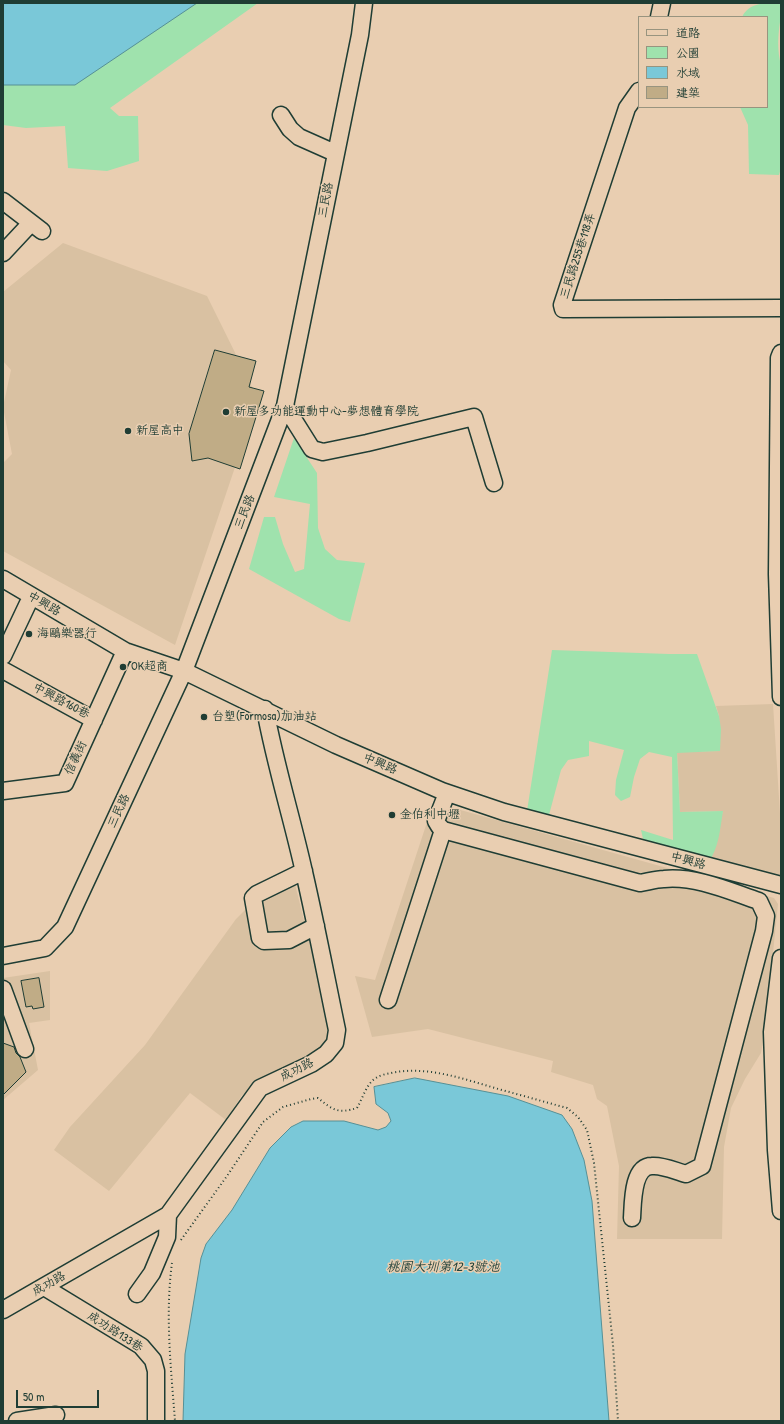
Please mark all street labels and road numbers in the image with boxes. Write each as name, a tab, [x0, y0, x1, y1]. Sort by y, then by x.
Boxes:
street label: 三民路	[315, 181, 337, 219]
street label: 三民路255巷118弄	[557, 211, 599, 301]
street label: 三民路	[232, 493, 258, 531]
street label: 中興路	[25, 589, 63, 619]
street label: 中興路160巷	[30, 680, 92, 722]
street label: 信義街	[62, 739, 90, 777]
street label: 中興路	[361, 750, 399, 778]
street label: 三民路	[105, 792, 133, 830]
street label: 中興路	[669, 849, 707, 873]
street label: 成功路	[278, 1055, 316, 1085]
street label: 成功路	[30, 1269, 68, 1299]
street label: 成功路133巷	[85, 1309, 145, 1355]

